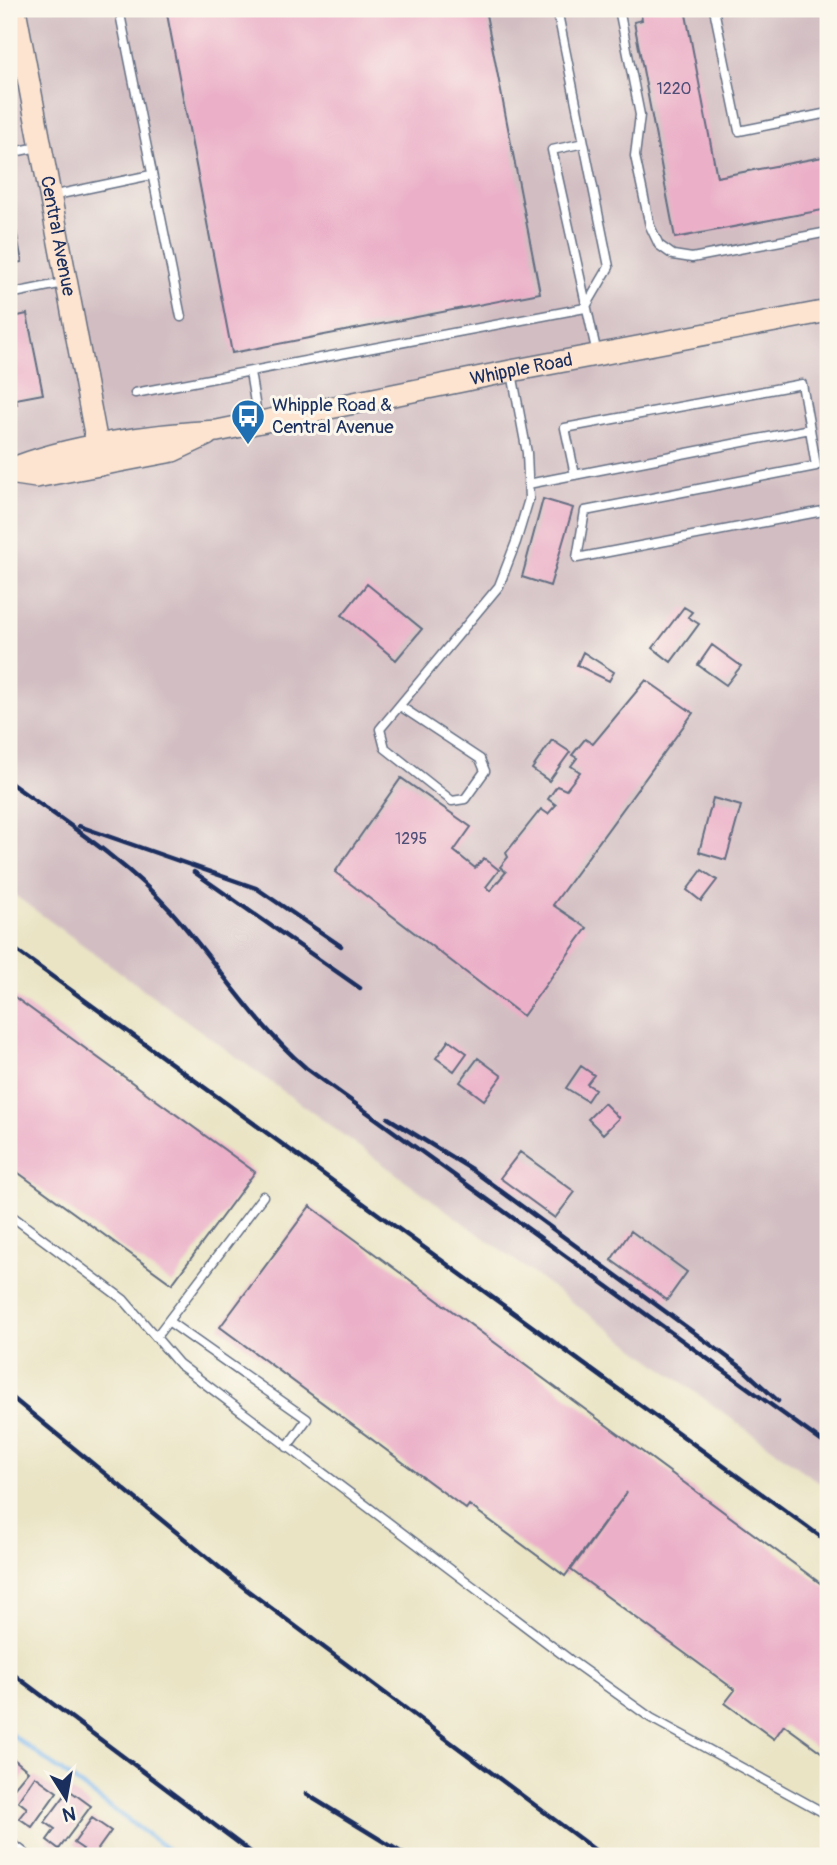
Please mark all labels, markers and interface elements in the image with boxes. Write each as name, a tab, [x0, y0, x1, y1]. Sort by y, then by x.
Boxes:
house number: 1220	[656, 79, 692, 99]
street label: Central Avenue	[35, 174, 81, 299]
street label: Whipple Road	[468, 348, 575, 391]
place label: Whipple Road & Central Avenue	[272, 393, 394, 439]
bus stop icon: Whipple Road & Central Avenue	[229, 397, 267, 446]
house number: 1295	[395, 829, 427, 849]
north arrow	[32, 1764, 102, 1834]
text: N	[60, 1801, 78, 1827]

